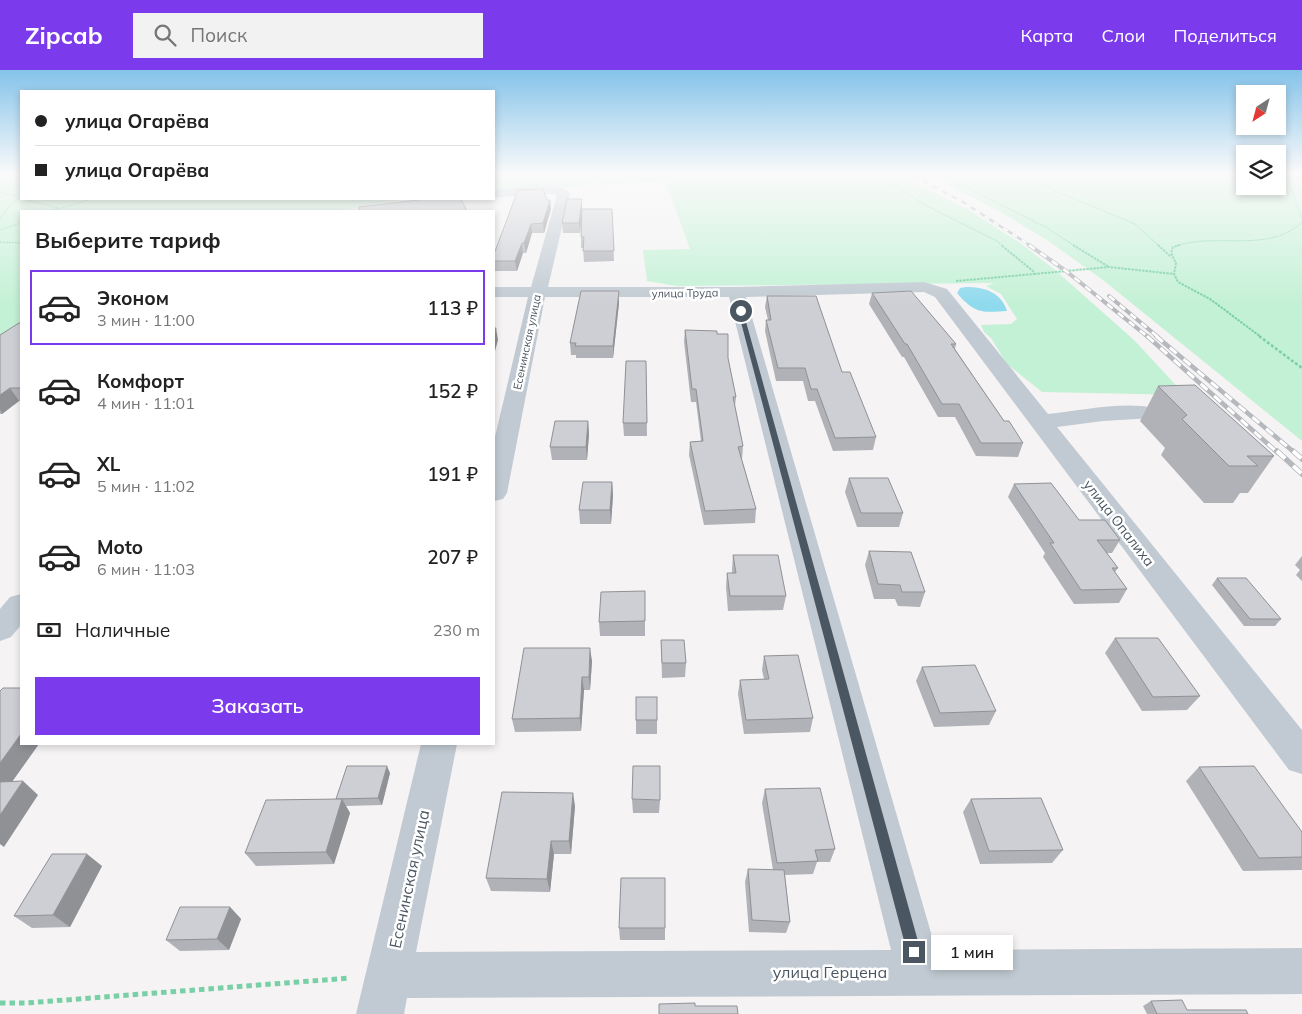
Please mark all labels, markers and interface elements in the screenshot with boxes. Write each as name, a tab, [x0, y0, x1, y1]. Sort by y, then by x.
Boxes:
search box	[133, 13, 483, 58]
text: Zipcab	[25, 20, 103, 50]
icon: search	[151, 21, 179, 49]
text: Поиск	[191, 23, 247, 47]
text: Карта	[1021, 24, 1073, 47]
text: Слои	[1101, 24, 1146, 47]
text: Поделиться	[1174, 24, 1277, 47]
north arrow	[1236, 85, 1286, 135]
map controls	[1236, 85, 1286, 195]
text: улица Огарёва	[65, 109, 209, 133]
button: layers	[1236, 145, 1286, 195]
text: улица Огарёва	[65, 158, 209, 182]
text: Выберите тариф	[35, 226, 221, 254]
icon: car	[37, 285, 82, 330]
street label: улица Труда	[652, 285, 718, 301]
text: Эконом	[97, 286, 169, 310]
street label: Есенинская улица	[510, 293, 544, 391]
text: 113 ₽	[427, 296, 478, 320]
route start	[730, 300, 752, 322]
text: 3 мин · 11:00	[97, 310, 195, 330]
icon: car	[37, 368, 82, 413]
text: Комфорт	[97, 369, 184, 393]
text: 152 ₽	[427, 379, 478, 403]
text: 4 мин · 11:01	[97, 393, 195, 413]
icon: car	[37, 451, 82, 496]
text: XL	[97, 452, 120, 476]
text: 191 ₽	[427, 462, 478, 486]
text: 5 мин · 11:02	[97, 476, 195, 496]
street label: улица Опалиха	[1080, 476, 1158, 570]
icon: car	[37, 534, 82, 579]
text: Moto	[97, 535, 143, 559]
text: 207 ₽	[427, 545, 478, 569]
text: 6 мин · 11:03	[97, 559, 195, 579]
icon: cash	[35, 616, 63, 644]
text: Наличные	[75, 618, 170, 642]
text: 230 m	[433, 620, 480, 640]
button: Заказать	[35, 677, 480, 735]
street label: Есенинская улица	[385, 808, 433, 950]
callout: 1 мин	[932, 934, 1014, 970]
route end	[903, 941, 925, 963]
text: 1 мин	[950, 942, 994, 962]
street label: улица Герцена	[773, 962, 887, 982]

